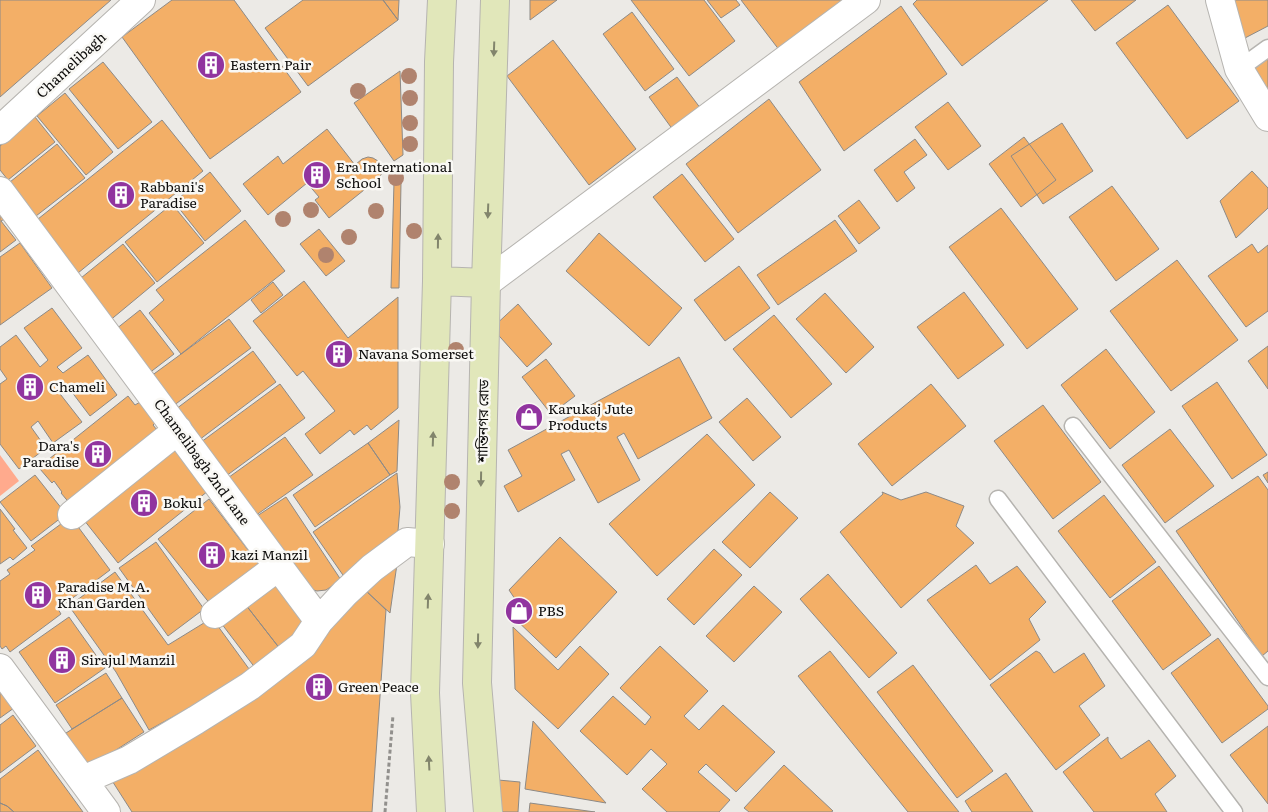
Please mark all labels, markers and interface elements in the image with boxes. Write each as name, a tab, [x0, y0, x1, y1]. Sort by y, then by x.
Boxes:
street label: Chamelibagh	[31, 27, 110, 102]
one-way arrow	[489, 41, 497, 57]
building icon: Eastern Pair	[196, 50, 226, 80]
place label: Eastern Pair	[230, 54, 312, 74]
place label: Era International School	[336, 156, 452, 192]
building icon: Era International School	[302, 160, 332, 190]
place label: Rabbani's Paradise	[140, 176, 204, 212]
building icon: Rabbani's Paradise	[106, 180, 136, 210]
one-way arrow	[484, 203, 492, 219]
one-way arrow	[434, 233, 442, 249]
building icon: Navana Somerset	[324, 339, 354, 369]
place label: Navana Somerset	[358, 343, 474, 363]
building icon: Chameli	[15, 372, 45, 402]
place label: Chameli	[49, 376, 106, 396]
street label: শান্তিনগর রোড	[471, 378, 493, 464]
street label: Chamelibagh 2nd Lane	[150, 394, 256, 529]
place label: Karukaj Jute Products	[548, 398, 633, 434]
shop icon: Karukaj Jute Products	[514, 402, 544, 432]
one-way arrow	[429, 430, 437, 446]
place label: Dara's Paradise	[22, 435, 79, 471]
building icon: Dara's Paradise	[83, 439, 113, 469]
one-way arrow	[477, 471, 485, 487]
building icon: Bokul	[129, 488, 159, 518]
place label: Bokul	[163, 492, 202, 512]
building icon: kazi Manzil	[197, 540, 227, 570]
place label: kazi Manzil	[231, 544, 308, 564]
place label: Paradise M.A. Khan Garden	[57, 576, 150, 612]
building icon: Paradise M.A. Khan Garden	[23, 580, 53, 610]
one-way arrow	[424, 593, 432, 609]
shop icon: PBS	[504, 596, 534, 626]
place label: PBS	[538, 600, 564, 620]
one-way arrow	[474, 633, 482, 649]
building icon: Sirajul Manzil	[47, 645, 77, 675]
place label: Sirajul Manzil	[81, 649, 175, 669]
building icon: Green Peace	[304, 672, 334, 702]
place label: Green Peace	[338, 676, 419, 696]
one-way arrow	[424, 755, 432, 771]

